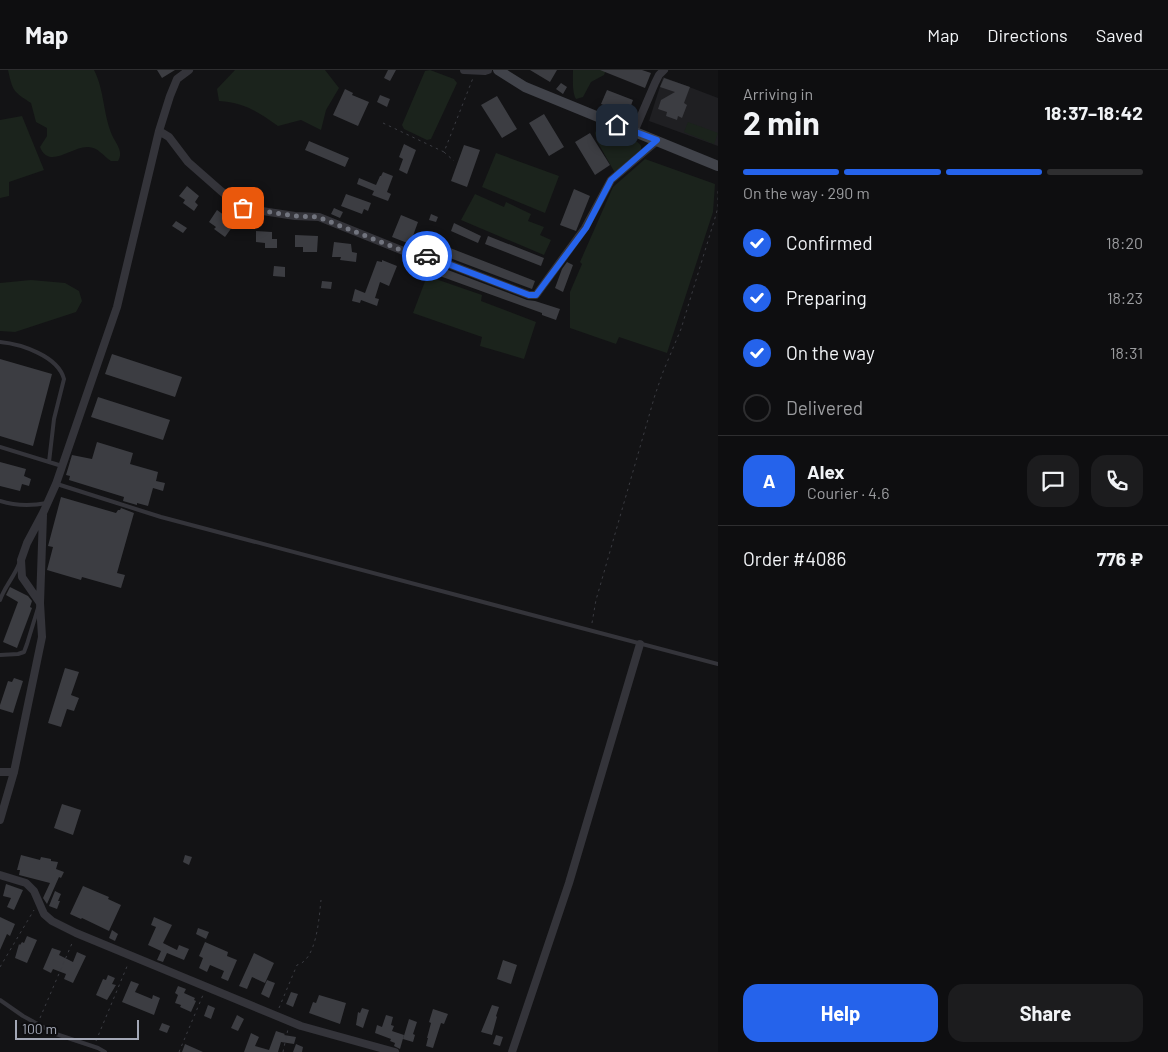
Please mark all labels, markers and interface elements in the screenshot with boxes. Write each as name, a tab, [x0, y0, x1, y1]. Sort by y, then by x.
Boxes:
text: Map	[25, 20, 68, 49]
text: Map	[927, 24, 959, 46]
text: Directions	[987, 24, 1068, 46]
text: Saved	[1096, 24, 1143, 46]
text: Arriving in	[743, 84, 813, 103]
text: 18:37–18:42	[1044, 101, 1143, 124]
text: 2 min	[743, 103, 820, 141]
pin	[596, 104, 638, 146]
icon: home	[603, 111, 631, 139]
text: On the way · 290 m	[743, 183, 870, 202]
pin	[222, 187, 264, 229]
icon: bag	[229, 194, 257, 222]
icon: check	[743, 229, 771, 257]
courier	[402, 231, 452, 281]
text: Confirmed	[786, 231, 873, 254]
text: 18:20	[1106, 233, 1143, 252]
icon: car	[413, 242, 441, 270]
icon: check	[743, 284, 771, 312]
text: Preparing	[786, 286, 867, 309]
text: 18:23	[1107, 288, 1143, 307]
icon: check	[743, 339, 771, 367]
text: On the way	[786, 341, 875, 364]
text: 18:31	[1110, 343, 1143, 362]
text: Delivered	[786, 396, 863, 419]
button: chat	[1027, 455, 1079, 507]
button: phone	[1091, 455, 1143, 507]
text: Alex	[807, 460, 845, 483]
text: A	[763, 469, 775, 492]
text: Courier · 4.6	[807, 483, 890, 502]
text: Order #4086	[743, 547, 846, 570]
text: 776 ₽	[1097, 547, 1143, 570]
button: Help	[743, 984, 938, 1042]
button: Share	[948, 984, 1143, 1042]
scale bar	[15, 1017, 139, 1040]
text: 100 m	[22, 1020, 57, 1037]

